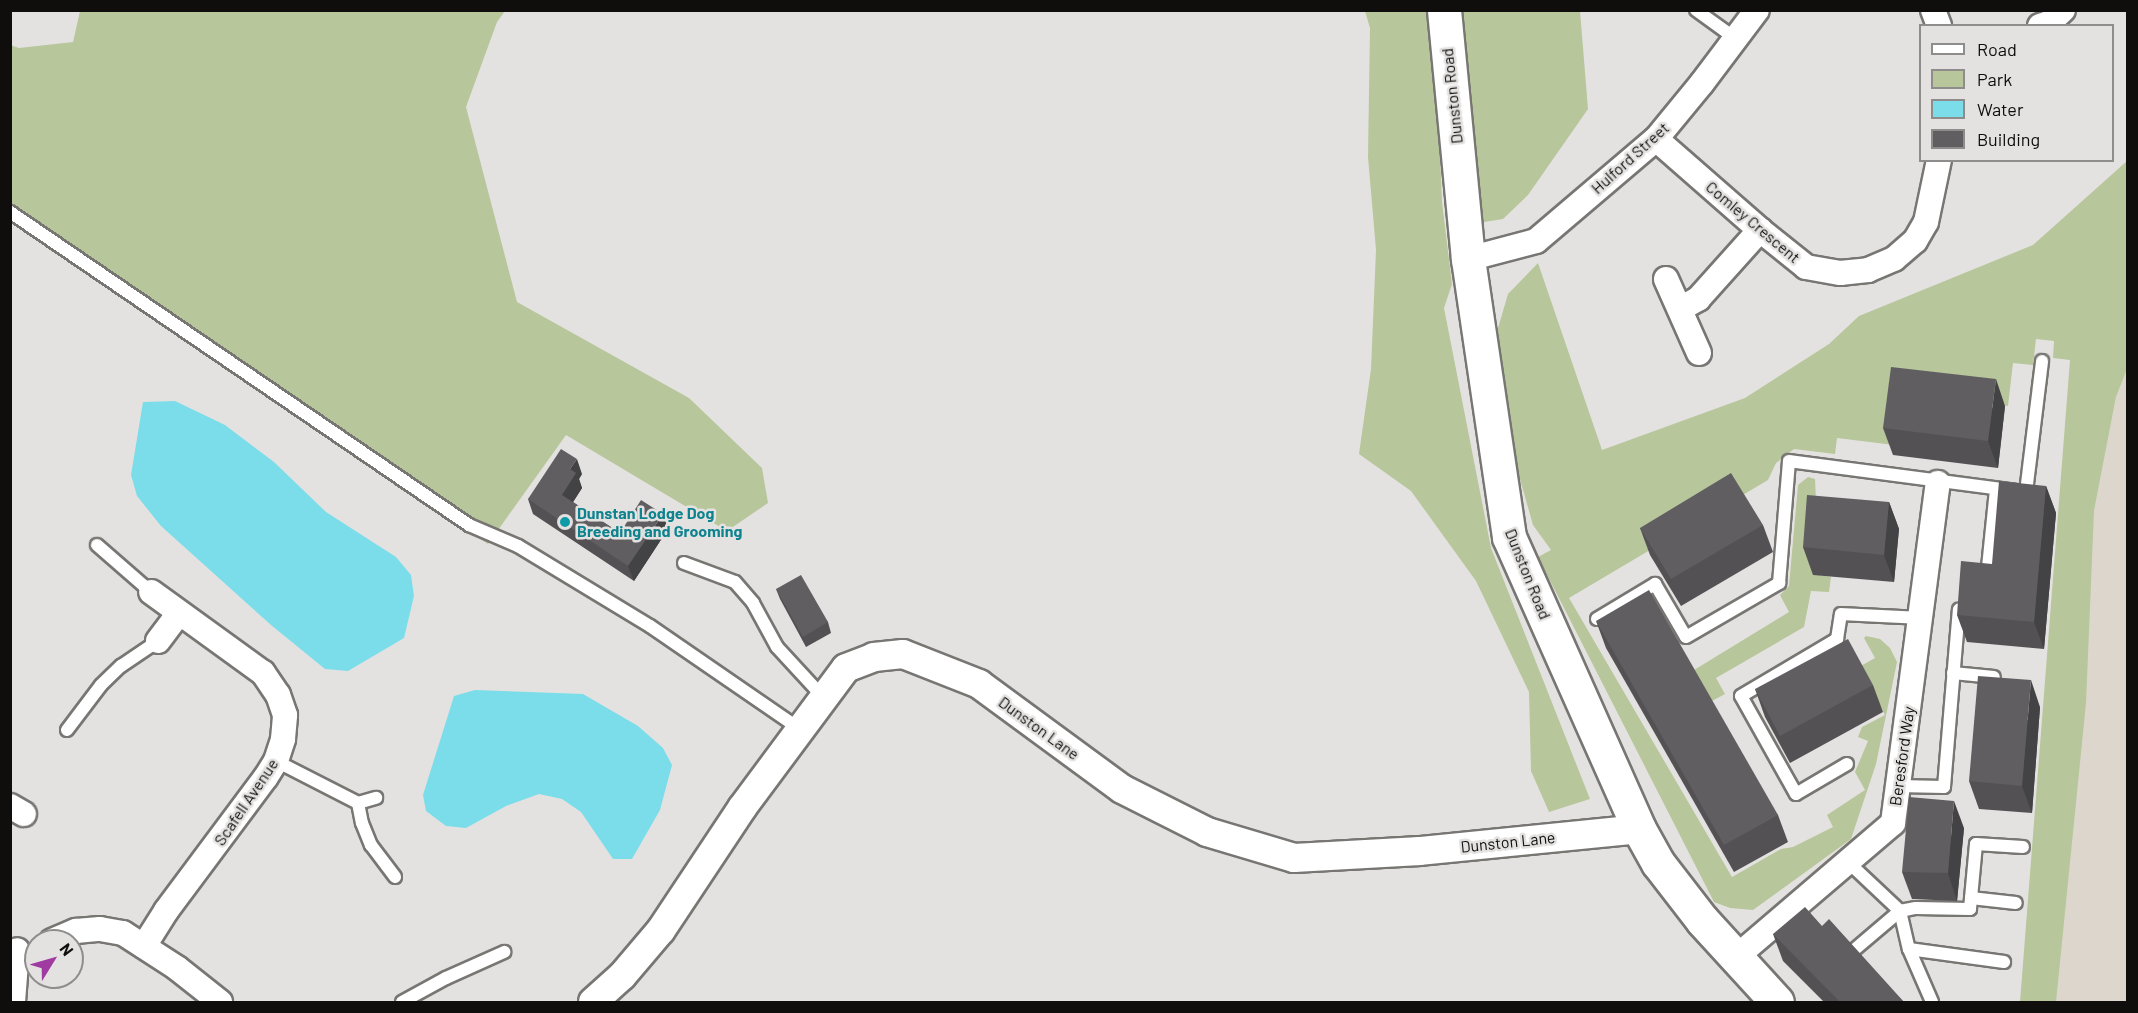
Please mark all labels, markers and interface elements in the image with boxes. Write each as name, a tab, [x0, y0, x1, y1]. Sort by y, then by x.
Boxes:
legend	[1919, 24, 2114, 162]
text: Road	[1977, 38, 2017, 60]
street label: Dunston Road	[1437, 47, 1467, 145]
text: Park	[1977, 68, 2012, 90]
text: Water	[1977, 98, 2024, 120]
street label: Hulford Street	[1587, 118, 1673, 198]
text: Building	[1977, 128, 2040, 150]
street label: Comley Crescent	[1702, 177, 1804, 267]
place label: Dunstan Lodge Dog Breeding and Grooming	[577, 503, 742, 541]
marker: Dunstan Lodge Dog Breeding and Grooming	[558, 515, 572, 529]
street label: Dunston Road	[1501, 526, 1555, 622]
street label: Dunston Lane	[995, 692, 1083, 764]
street label: Beresford Way	[1886, 705, 1918, 807]
street label: Scafell Avenue	[210, 755, 282, 849]
street label: Dunston Lane	[1460, 827, 1556, 857]
north arrow	[24, 929, 84, 989]
text: N	[56, 939, 78, 959]

